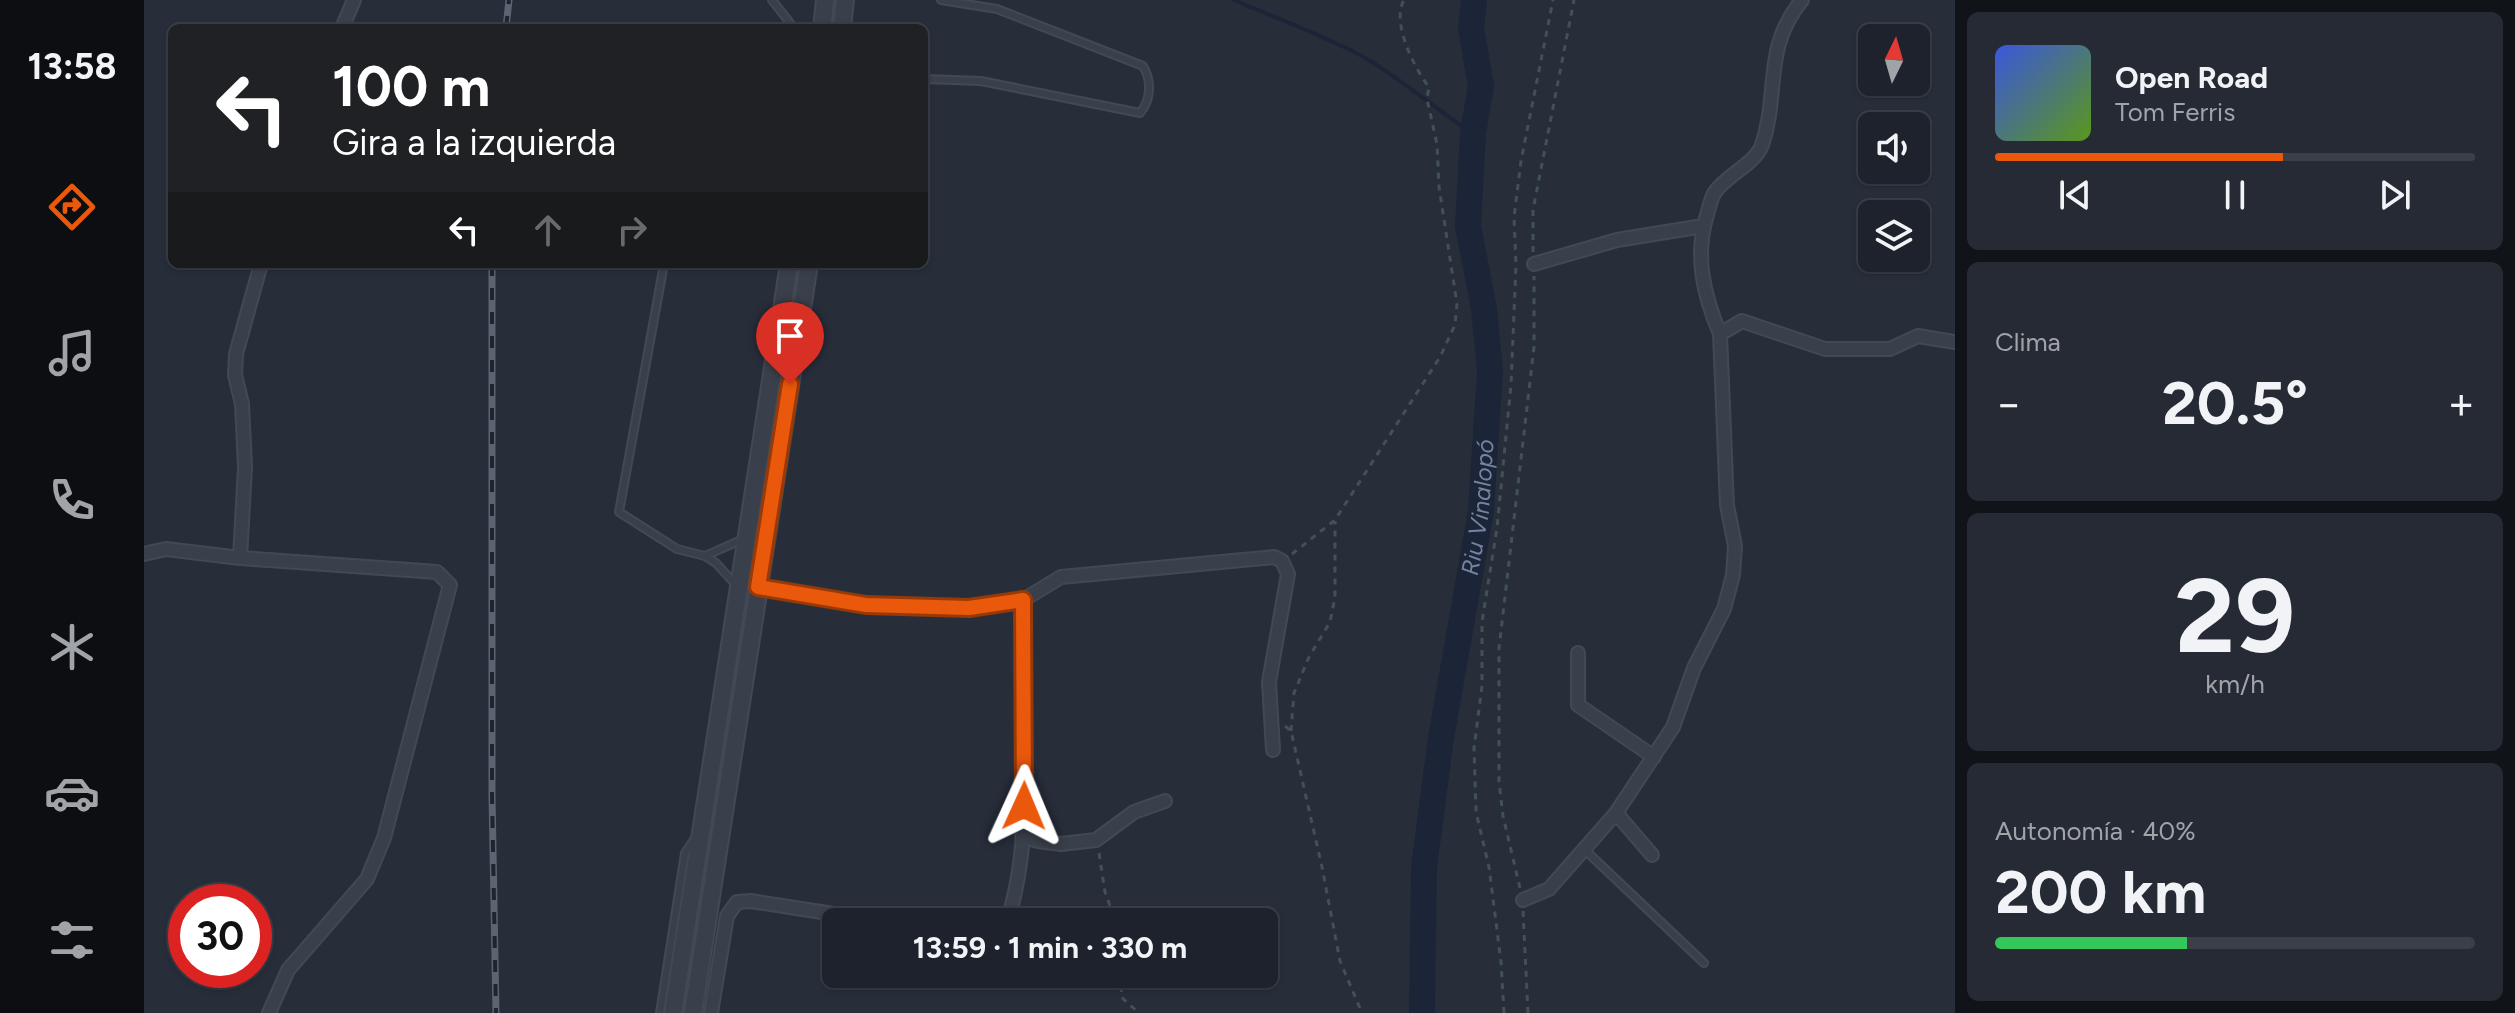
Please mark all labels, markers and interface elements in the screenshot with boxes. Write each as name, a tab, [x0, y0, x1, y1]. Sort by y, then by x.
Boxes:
north arrow	[1858, 24, 1930, 96]
map controls	[1858, 24, 1930, 272]
text: 13:58	[28, 45, 117, 88]
text: 100 m	[332, 53, 490, 120]
icon: left	[200, 56, 304, 160]
text: Open Road	[2115, 59, 2268, 96]
text: Tom Ferris	[2115, 96, 2235, 128]
button: sound	[1858, 112, 1930, 184]
text: Gira a la izquierda	[332, 121, 616, 164]
icon: previous	[2053, 173, 2097, 217]
icon: pause	[2213, 173, 2257, 217]
icon: next	[2373, 173, 2417, 217]
icon: directions	[44, 179, 100, 235]
button: layers	[1858, 200, 1930, 272]
icon: left	[442, 208, 486, 252]
icon: ahead	[526, 208, 570, 252]
icon: right	[610, 208, 654, 252]
pin	[756, 302, 824, 384]
icon: arrive	[768, 314, 812, 358]
icon: music	[44, 325, 100, 381]
text: Clima	[1995, 326, 2061, 358]
text: 20.5°	[2162, 367, 2308, 439]
text: −	[1995, 377, 2022, 430]
text: +	[2448, 377, 2475, 430]
water label: Riu Vinalopó	[1455, 438, 1500, 578]
icon: phone	[44, 472, 100, 528]
text: 29	[2175, 553, 2295, 678]
icon: climate	[44, 619, 100, 675]
text: km/h	[2205, 668, 2265, 700]
position arrow	[982, 764, 1066, 848]
icon: car	[44, 765, 100, 821]
text: Autonomía · 40%	[1995, 815, 2196, 847]
text: 200 km	[1995, 856, 2206, 928]
speed limit sign: 30	[168, 884, 272, 988]
icon: filters	[44, 912, 100, 968]
text: 13:59 · 1 min · 330 m	[913, 929, 1187, 966]

